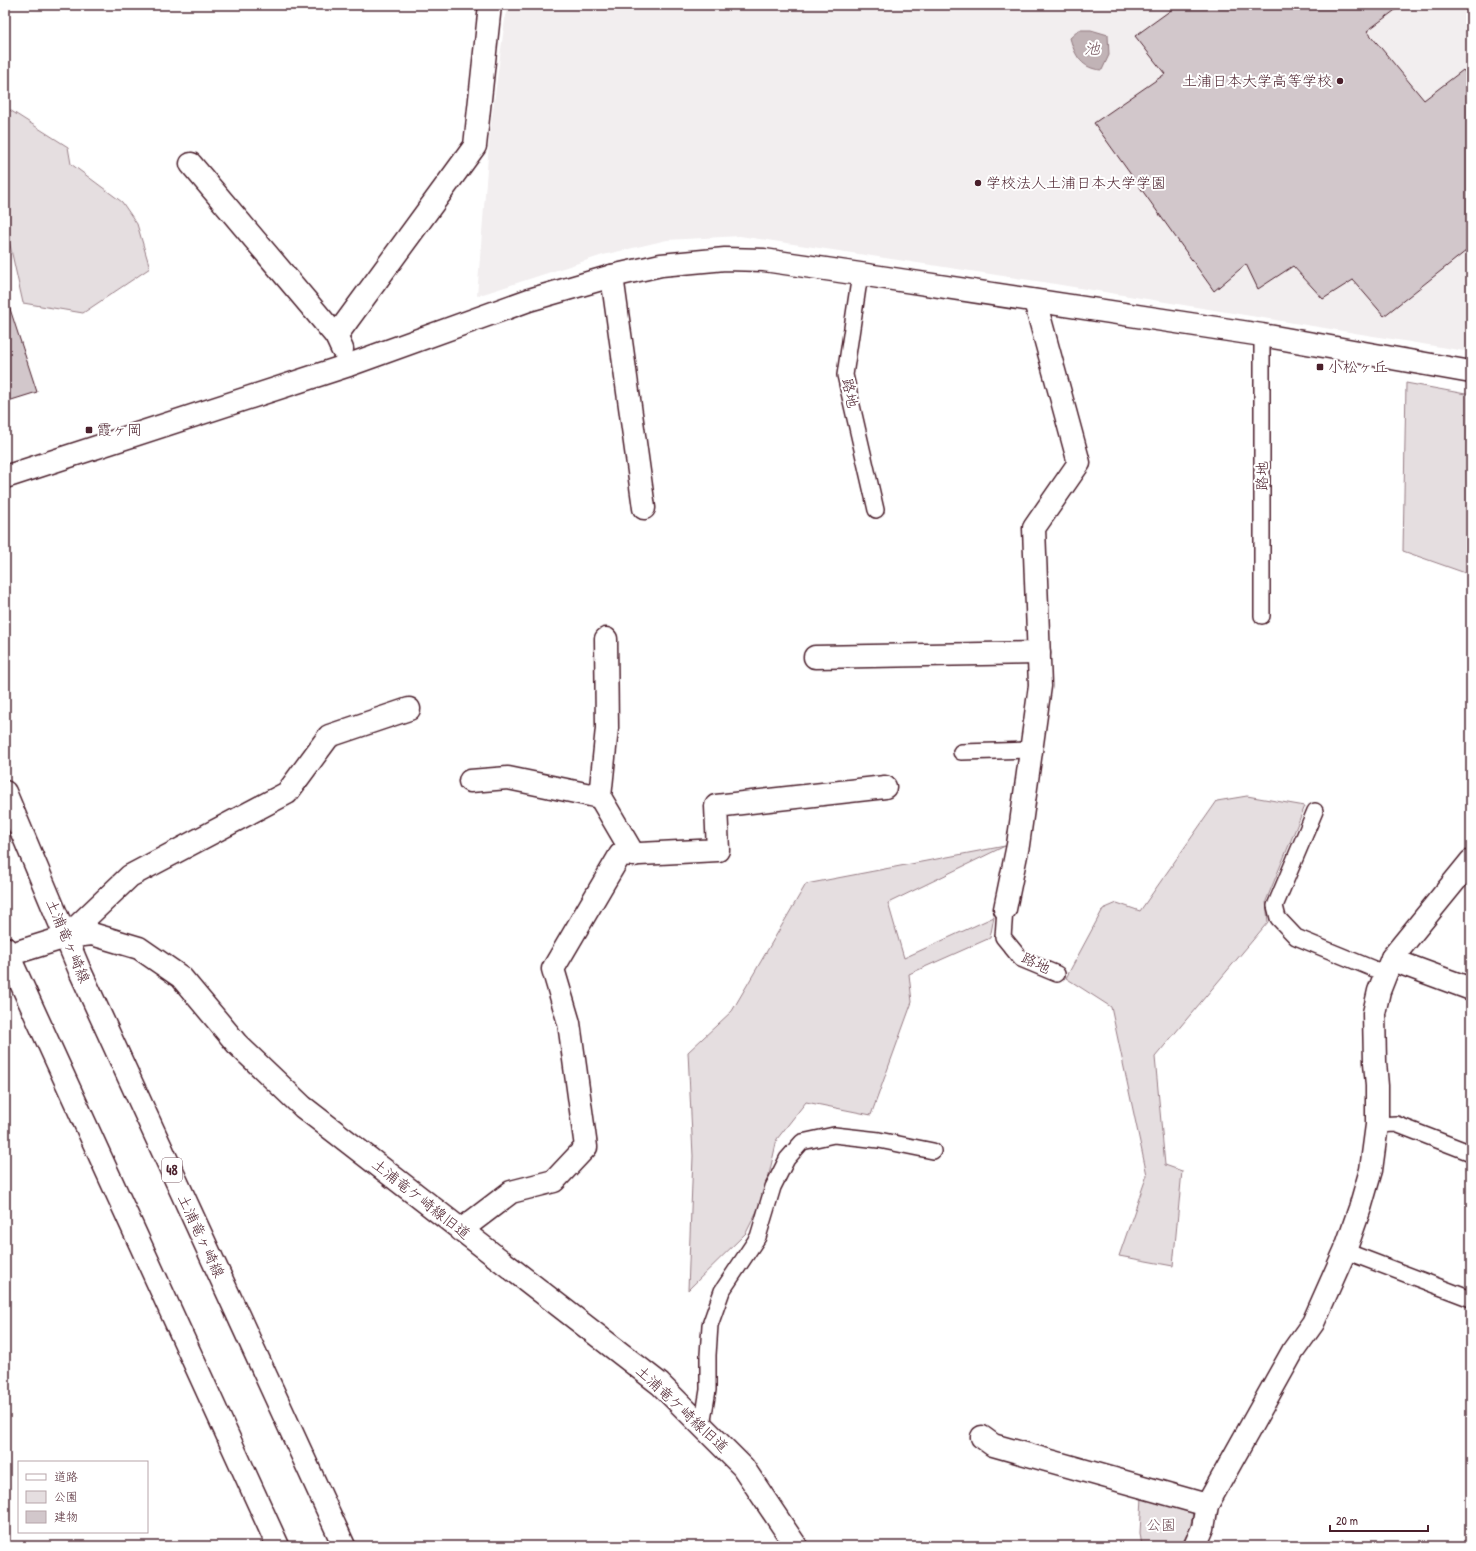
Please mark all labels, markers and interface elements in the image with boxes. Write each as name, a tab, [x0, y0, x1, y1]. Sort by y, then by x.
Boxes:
water label: 池	[1084, 37, 1101, 59]
place label: 土浦日本大学高等学校	[1182, 70, 1332, 91]
marker: 土浦日本大学高等学校	[1335, 76, 1345, 86]
place label: 学校法人土浦日本大学学園	[986, 172, 1166, 193]
marker: 学校法人土浦日本大学学園	[973, 178, 983, 188]
place label: 小松ヶ丘	[1328, 356, 1388, 377]
marker: 小松ヶ丘	[1315, 362, 1325, 372]
street label: 路地	[837, 376, 864, 410]
place label: 霞ヶ岡	[97, 419, 142, 440]
marker: 霞ヶ岡	[84, 425, 94, 435]
street label: 路地	[1251, 461, 1272, 491]
street label: 土浦竜ヶ崎線	[41, 895, 96, 986]
street label: 路地	[1018, 947, 1054, 979]
street label: 土浦竜ケ崎線旧道	[368, 1153, 475, 1244]
road number: 48	[162, 1158, 182, 1182]
street label: 土浦竜ヶ崎線	[173, 1191, 230, 1281]
street label: 土浦竜ケ崎線旧道	[631, 1360, 733, 1457]
legend	[18, 1461, 148, 1533]
text: 道路	[54, 1468, 78, 1485]
text: 公園	[54, 1488, 78, 1505]
scale bar	[1330, 1507, 1428, 1533]
text: 建物	[54, 1508, 78, 1525]
text: 20 m	[1336, 1512, 1358, 1529]
park label: 公園	[1146, 1514, 1176, 1535]

